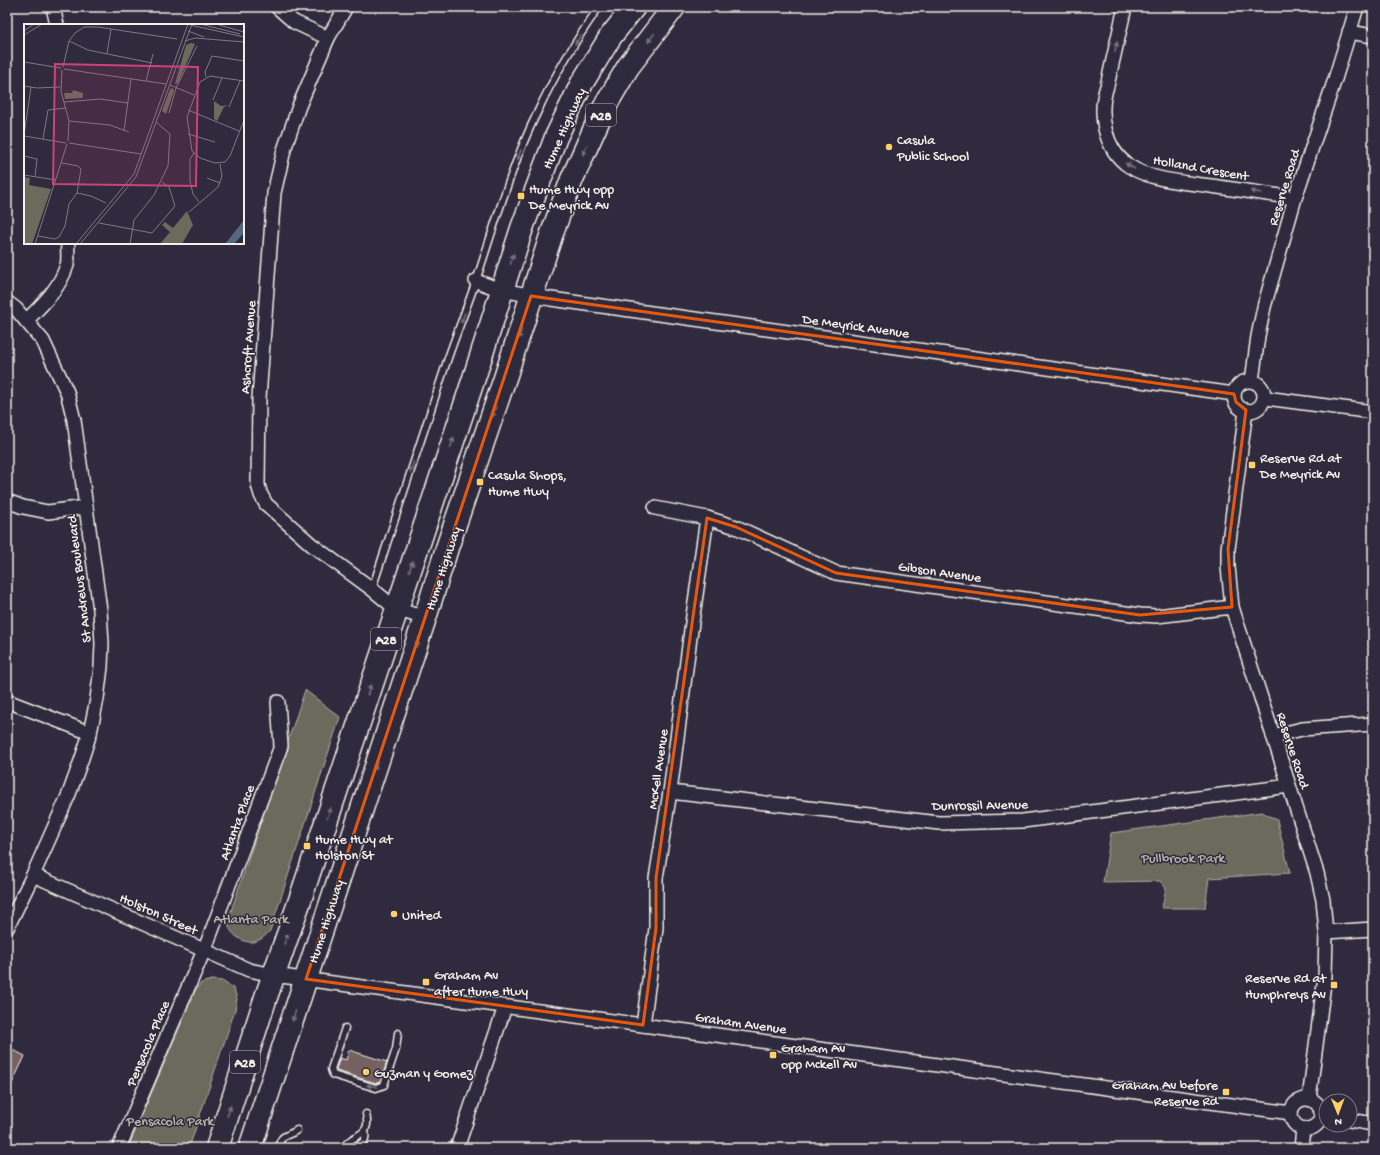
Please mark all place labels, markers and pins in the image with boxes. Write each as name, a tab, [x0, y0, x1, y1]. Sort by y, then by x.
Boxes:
place label: Casula Public School	[896, 133, 969, 166]
marker: Casula Public School	[884, 142, 894, 152]
place label: Hume Hwy opp De Meyrick Av	[528, 182, 614, 215]
marker: Hume Hwy opp De Meyrick Av	[516, 191, 526, 201]
place label: Reserve Rd at De Meyrick Av	[1259, 451, 1342, 484]
marker: Reserve Rd at De Meyrick Av	[1247, 460, 1257, 470]
place label: Casula Shops, Hume Hwy	[488, 468, 567, 501]
marker: Casula Shops, Hume Hwy	[475, 477, 485, 487]
place label: Hume Hwy at Holston St	[315, 832, 394, 865]
marker: Hume Hwy at Holston St	[302, 841, 312, 851]
place label: United	[402, 908, 443, 925]
marker: United	[389, 909, 399, 919]
place label: Graham Av after Hume Hwy	[434, 968, 528, 1001]
place label: Reserve Rd at Humphreys Av	[1245, 971, 1327, 1004]
marker: Graham Av after Hume Hwy	[421, 977, 431, 987]
marker: Reserve Rd at Humphreys Av	[1329, 980, 1339, 990]
place label: Graham Av opp Mckell Av	[781, 1041, 857, 1074]
marker: Graham Av opp Mckell Av	[768, 1050, 778, 1060]
place label: Guzman y Gomez	[374, 1066, 474, 1083]
marker: Guzman y Gomez	[361, 1067, 371, 1077]
place label: Graham Av before Reserve Rd	[1112, 1078, 1220, 1111]
marker: Graham Av before Reserve Rd	[1221, 1087, 1231, 1097]

